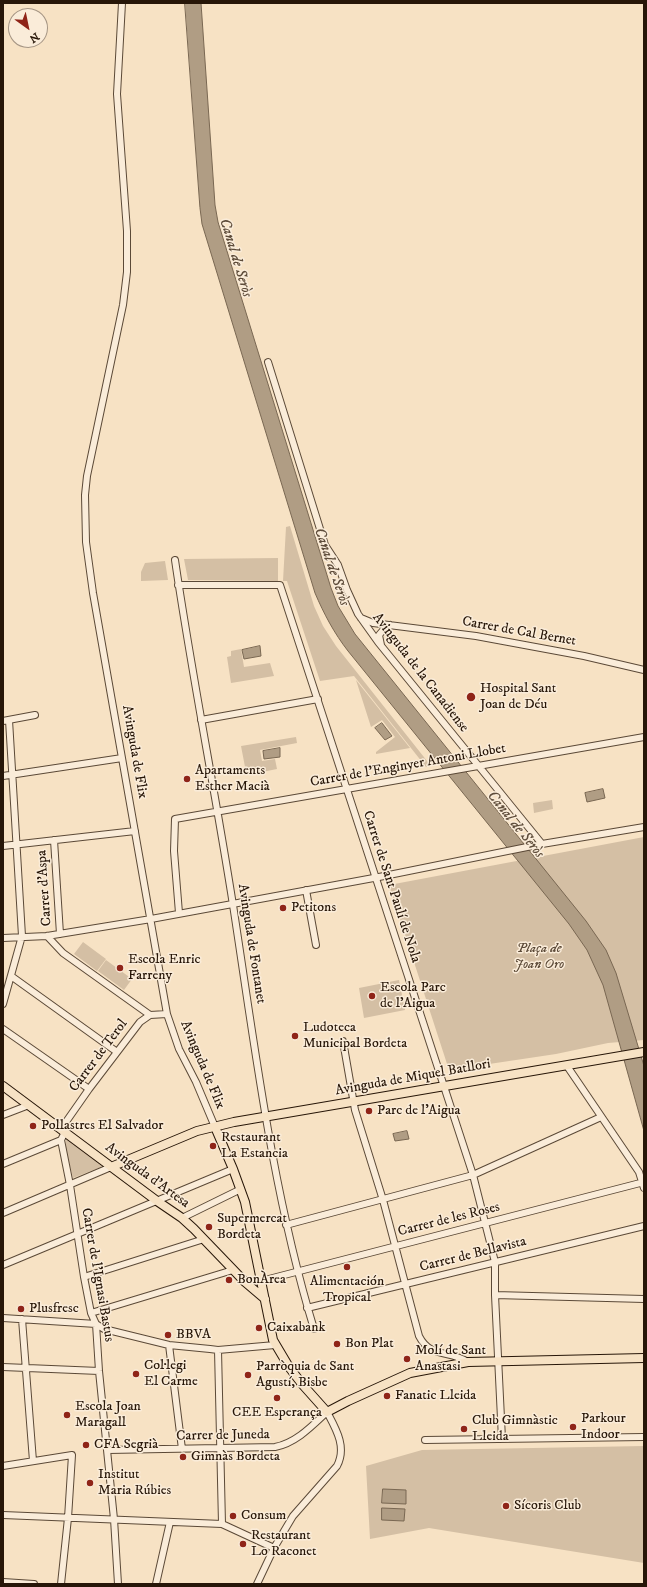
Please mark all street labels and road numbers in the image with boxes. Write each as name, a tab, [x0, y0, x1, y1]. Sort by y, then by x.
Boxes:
street label: Avinguda de la Canadiense	[368, 610, 472, 736]
street label: Carrer de Cal Bernet	[461, 614, 577, 650]
street label: Avinguda de Flix	[118, 704, 150, 800]
street label: Carrer de l'Enginyer Antoni Llobet	[309, 741, 507, 791]
street label: Carrer de Sant Paulí de Nola	[358, 809, 424, 965]
street label: Carrer d'Aspa	[34, 849, 56, 927]
street label: Avinguda de Fontanet	[233, 883, 269, 1005]
street label: Carrer de Terol	[66, 1016, 132, 1096]
street label: Avinguda de Flix	[176, 1018, 228, 1112]
street label: Avinguda de Miquel Batllori	[334, 1056, 492, 1100]
street label: Avinguda d'Artesa	[101, 1140, 193, 1212]
street label: Carrer de les Roses	[396, 1199, 502, 1241]
street label: Carrer de l'Ignasi Bastus	[77, 1207, 117, 1343]
street label: Carrer de Bellavista	[418, 1234, 528, 1276]
street label: Carrer de Juneda	[176, 1427, 270, 1445]

